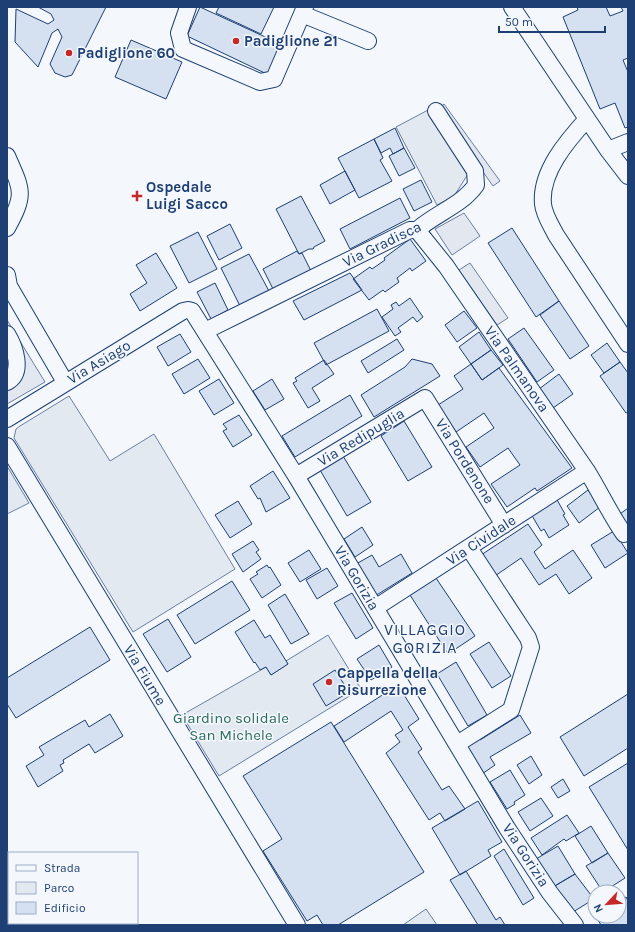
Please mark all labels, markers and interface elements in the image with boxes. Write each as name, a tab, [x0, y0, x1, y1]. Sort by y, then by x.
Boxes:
scale bar	[499, 8, 605, 34]
text: 50 m	[505, 15, 533, 29]
place label: Padiglione 21	[244, 32, 338, 50]
marker: Padiglione 21	[231, 36, 241, 46]
place label: Padiglione 60	[77, 44, 175, 62]
marker: Padiglione 60	[64, 48, 74, 58]
place label: Ospedale Luigi Sacco	[146, 178, 228, 213]
marker: Ospedale Luigi Sacco	[131, 190, 143, 202]
street label: Via Gradisca	[340, 217, 424, 271]
street label: Via Palmanova	[481, 323, 553, 415]
street label: Via Asiago	[64, 336, 134, 388]
street label: Via Redipuglia	[314, 404, 408, 470]
street label: Via Pordenone	[432, 415, 498, 507]
street label: Via Cividale	[443, 511, 519, 569]
street label: Via Gorizia	[331, 542, 383, 614]
district label: VILLAGGIO GORIZIA	[384, 620, 466, 657]
street label: Via Fiume	[120, 641, 170, 709]
place label: Cappella della Risurrezione	[337, 664, 438, 699]
marker: Cappella della Risurrezione	[324, 677, 334, 687]
park label: Giardino solidale San Michele	[173, 709, 289, 744]
street label: Via Gorizia	[499, 820, 553, 890]
legend	[8, 852, 138, 924]
text: Strada	[44, 861, 80, 875]
text: Parco	[44, 881, 74, 895]
north arrow	[587, 884, 627, 924]
text: Edificio	[44, 901, 85, 915]
text: N	[591, 902, 606, 915]

